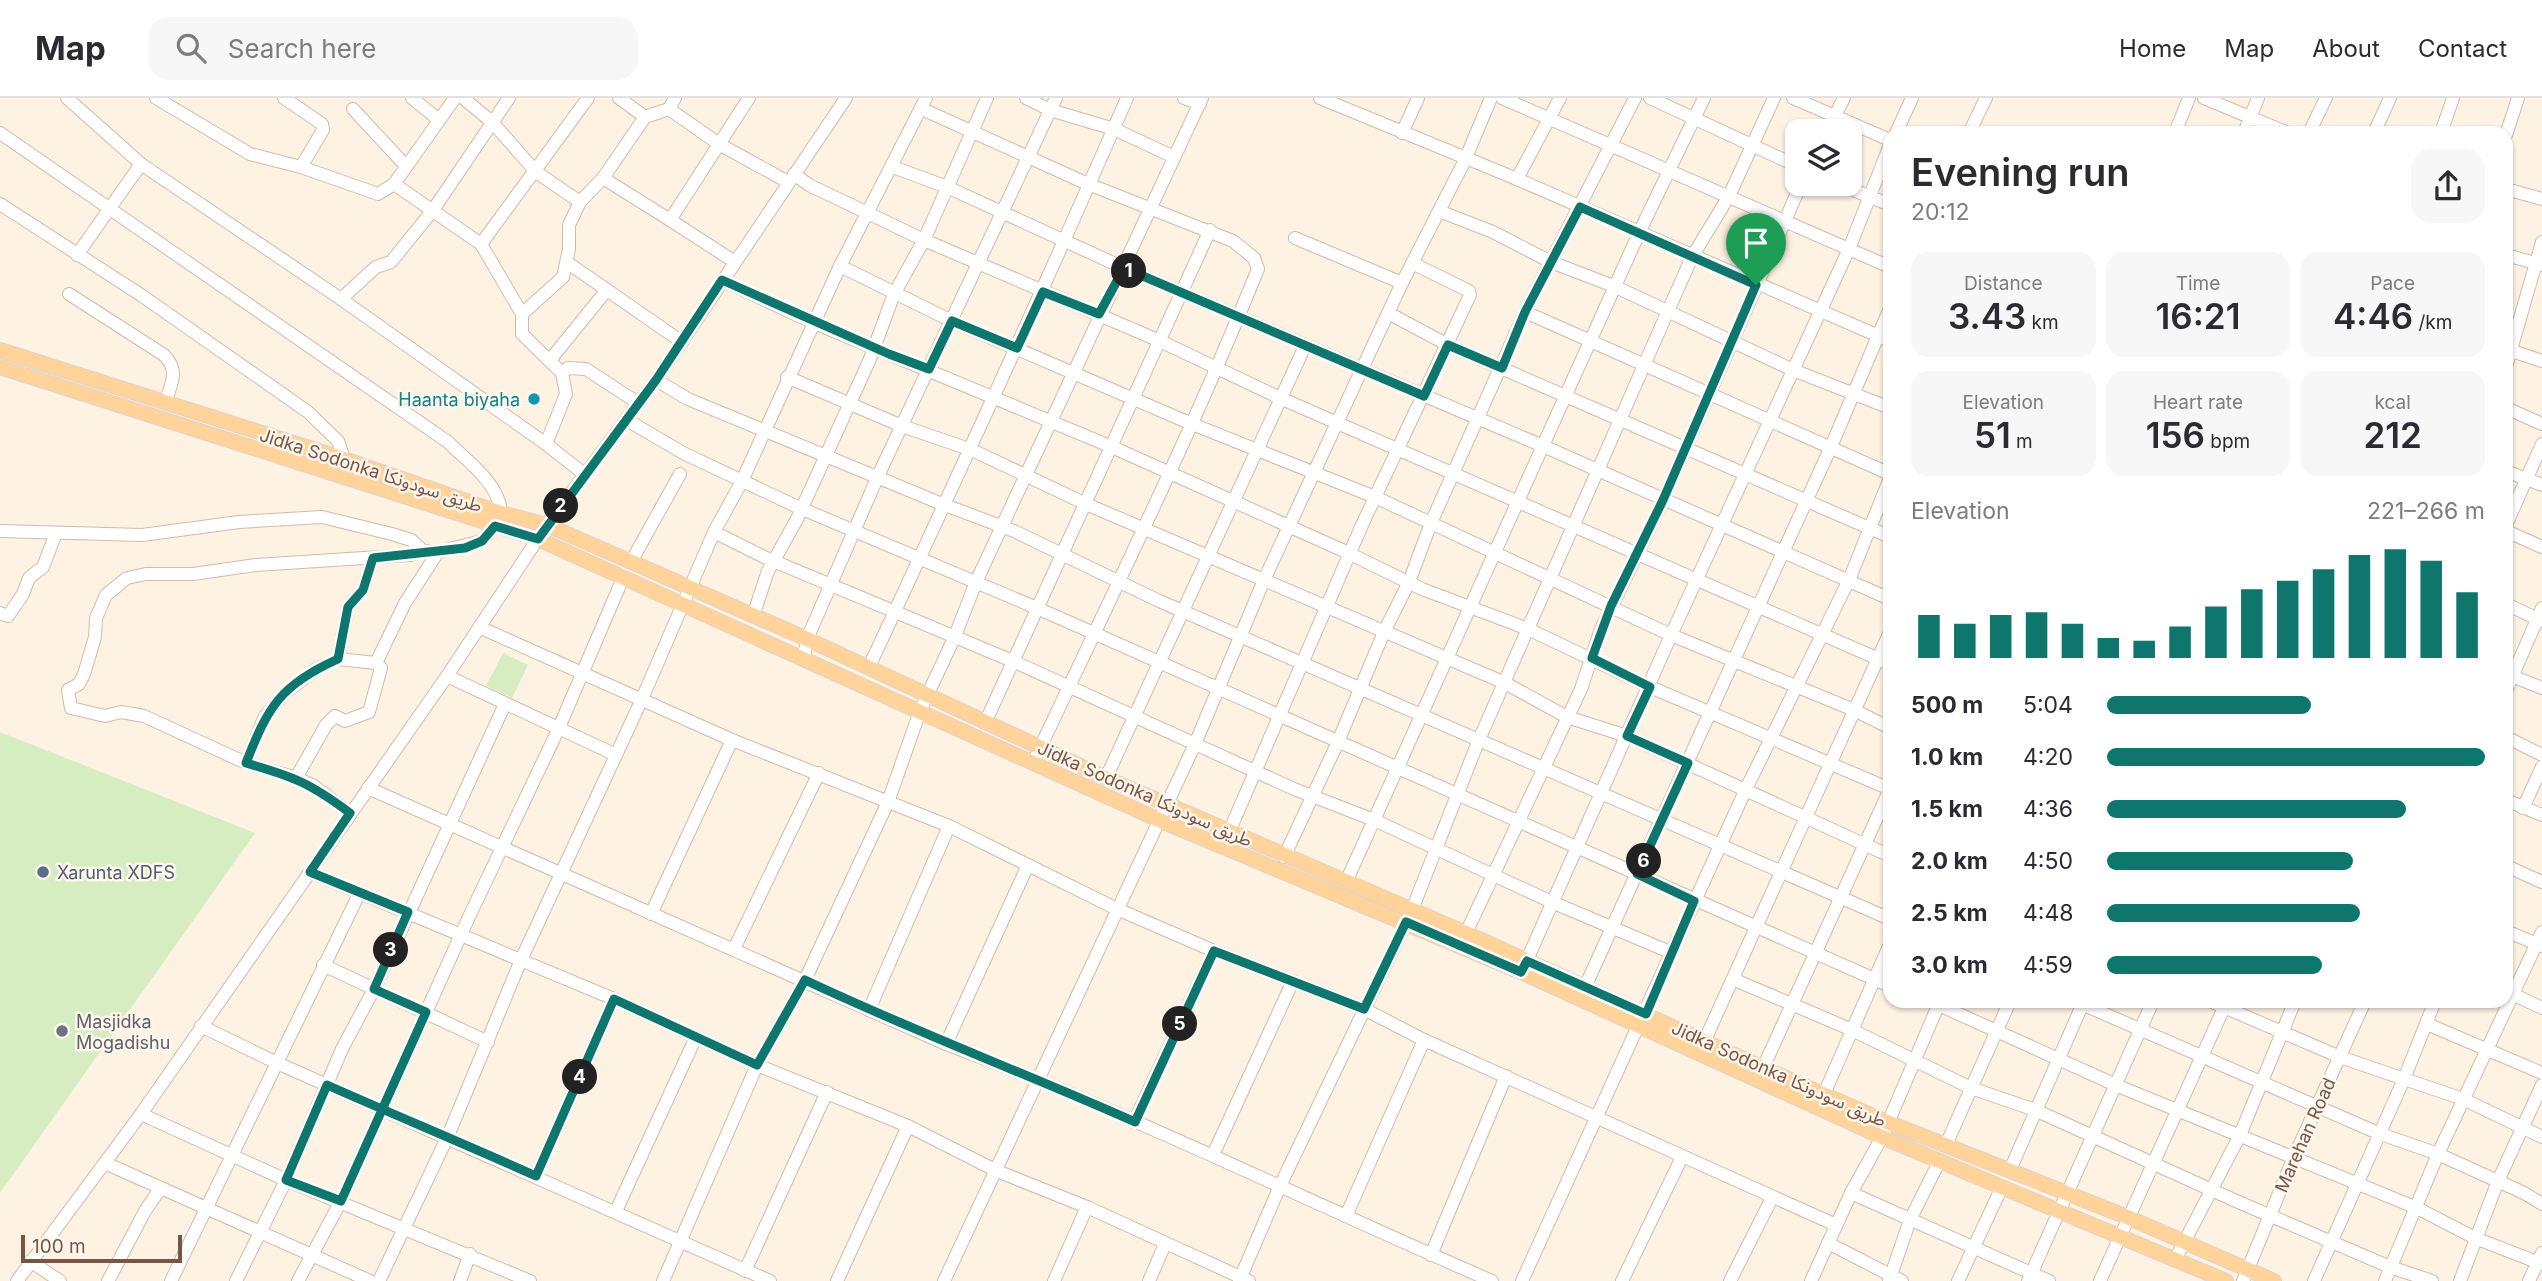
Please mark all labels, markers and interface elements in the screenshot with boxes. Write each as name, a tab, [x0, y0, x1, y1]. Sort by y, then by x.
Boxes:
search box	[148, 17, 638, 80]
text: Map	[35, 28, 106, 68]
icon: search	[172, 29, 210, 67]
text: Search here	[228, 33, 376, 64]
text: Home	[2119, 34, 2186, 63]
text: Map	[2224, 34, 2274, 63]
text: About	[2312, 34, 2380, 63]
text: Contact	[2418, 34, 2507, 63]
map controls	[1785, 119, 1862, 196]
button: layers	[1785, 119, 1862, 196]
text: Evening run	[1911, 149, 2129, 195]
button: share	[2411, 149, 2485, 223]
text: 20:12	[1911, 198, 1970, 226]
pin	[1726, 213, 1786, 285]
icon: arrive	[1737, 224, 1775, 262]
pin: 1	[1112, 254, 1146, 288]
text: 1	[1124, 259, 1133, 282]
text: Distance	[1964, 272, 2043, 295]
text: Time	[2176, 272, 2220, 295]
text: Pace	[2370, 272, 2415, 295]
text: 3.43	[1948, 295, 2026, 337]
text: 16:21	[2156, 295, 2240, 337]
text: 4:46	[2333, 295, 2413, 337]
text: km	[2026, 311, 2059, 334]
text: /km	[2413, 311, 2452, 334]
place label: Haanta biyaha	[398, 389, 520, 410]
marker: Haanta biyaha	[526, 391, 542, 407]
text: Elevation	[1963, 391, 2044, 414]
text: Heart rate	[2153, 391, 2243, 414]
text: kcal	[2375, 391, 2411, 414]
text: 51	[1974, 414, 2011, 456]
text: 156	[2146, 414, 2205, 456]
text: 212	[2363, 414, 2422, 456]
street label: Jidka Sodonka طريق سودونكا	[257, 424, 485, 517]
text: m	[2011, 430, 2033, 453]
text: bpm	[2205, 430, 2250, 453]
pin: 2	[544, 488, 578, 524]
text: 2	[555, 494, 566, 517]
text: Elevation	[1911, 497, 2010, 525]
text: 221–266 m	[2367, 497, 2485, 525]
text: 500 m	[1911, 691, 1983, 719]
text: 5:04	[2023, 691, 2073, 719]
street label: Jidka Sodonka طريق سودونكا	[1034, 737, 1256, 852]
text: 1.0 km	[1911, 743, 1983, 771]
text: 4:20	[2023, 743, 2073, 771]
text: 1.5 km	[1911, 795, 1983, 823]
text: 4:36	[2023, 795, 2073, 823]
pin: 6	[1626, 844, 1662, 878]
text: 2.0 km	[1911, 847, 1988, 875]
text: 4:50	[2023, 847, 2073, 875]
text: 6	[1637, 849, 1650, 872]
place label: Xarunta XDFS	[57, 862, 175, 883]
marker: Xarunta XDFS	[35, 864, 51, 880]
text: 2.5 km	[1911, 899, 1988, 927]
text: 4:48	[2023, 899, 2074, 927]
pin: 3	[374, 932, 408, 968]
text: 3	[384, 938, 397, 961]
text: 3.0 km	[1911, 951, 1988, 979]
text: 4:59	[2023, 951, 2073, 979]
pin: 5	[1162, 1006, 1198, 1042]
place label: Masjidka Mogadishu	[76, 1011, 170, 1053]
text: 5	[1173, 1012, 1186, 1035]
street label: Jidka Sodonka طريق سودونكا	[1668, 1017, 1890, 1132]
marker: Masjidka Mogadishu	[54, 1023, 70, 1039]
pin: 4	[562, 1060, 598, 1094]
text: 4	[573, 1065, 586, 1088]
street label: Marehan Road	[2270, 1074, 2340, 1196]
scale bar	[21, 1232, 182, 1264]
text: 100 m	[32, 1235, 86, 1258]

